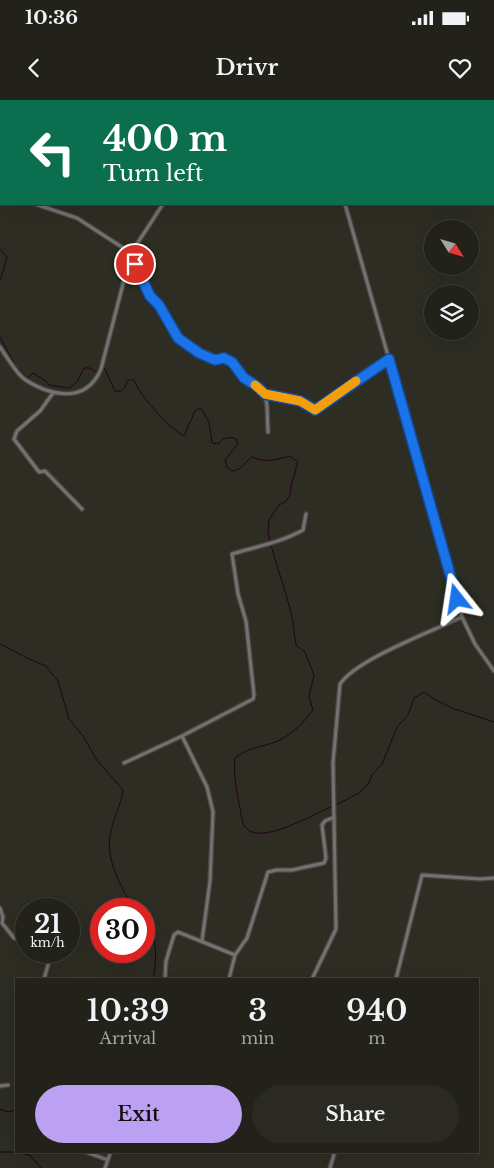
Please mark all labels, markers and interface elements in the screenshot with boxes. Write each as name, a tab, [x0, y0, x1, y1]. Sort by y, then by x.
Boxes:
text: 10:36	[25, 6, 78, 29]
icon: back	[20, 54, 48, 82]
text: Drivr	[216, 54, 278, 81]
icon: heart	[446, 54, 474, 82]
text: 400 m	[103, 117, 227, 160]
icon: left	[20, 120, 85, 185]
text: Turn left	[103, 160, 203, 187]
north arrow	[424, 220, 479, 275]
map controls	[424, 220, 479, 340]
pin	[114, 243, 156, 285]
icon: arrive	[121, 250, 149, 278]
button: layers	[424, 285, 479, 340]
position arrow	[430, 572, 482, 624]
speed limit sign: 30	[90, 898, 155, 963]
text: 21	[34, 909, 61, 940]
text: km/h	[30, 935, 65, 950]
text: 10:39	[87, 992, 169, 1029]
text: 3	[248, 992, 267, 1029]
text: 940	[346, 992, 407, 1029]
text: Arrival	[100, 1028, 156, 1048]
text: min	[241, 1028, 275, 1048]
text: m	[368, 1028, 385, 1048]
button: Exit	[35, 1085, 242, 1143]
button: Share	[252, 1085, 459, 1143]

